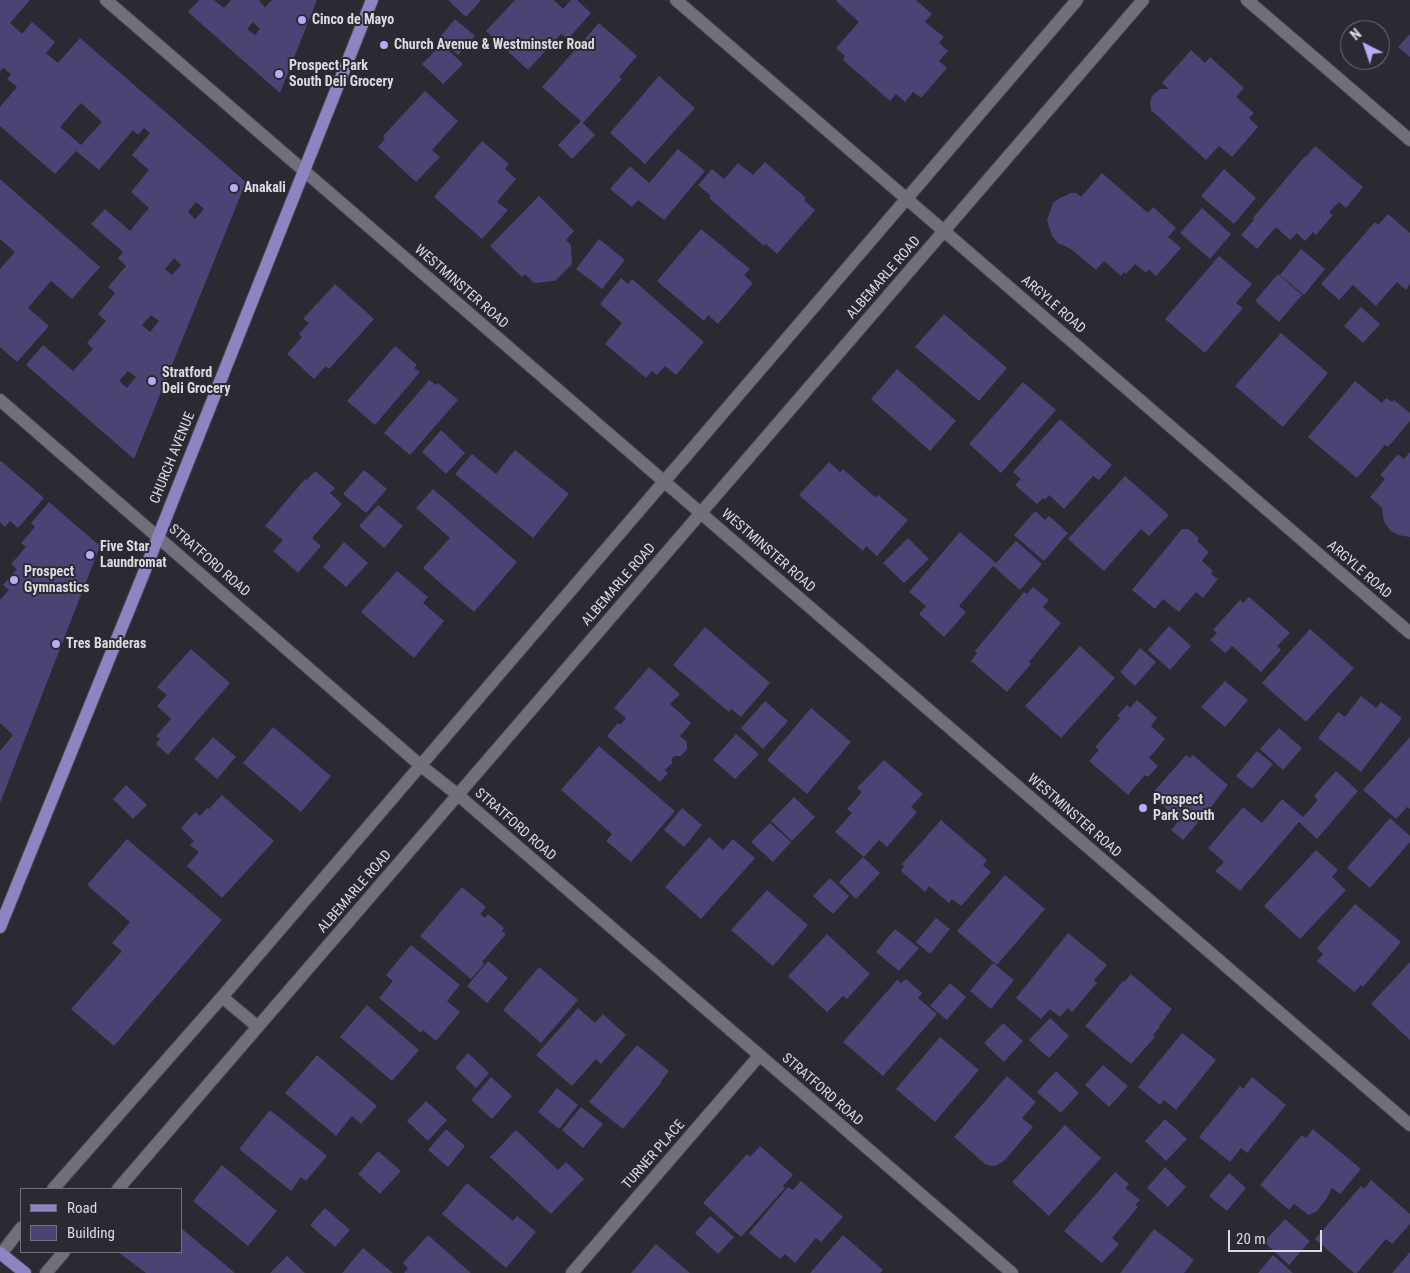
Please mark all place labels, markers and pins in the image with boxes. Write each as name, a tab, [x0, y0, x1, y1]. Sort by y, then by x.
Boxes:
place label: Cinco de Mayo	[312, 12, 394, 28]
marker: Cinco de Mayo	[296, 14, 308, 26]
place label: Church Avenue & Westminster Road	[394, 37, 595, 53]
marker: Church Avenue & Westminster Road	[378, 39, 390, 51]
place label: Prospect Park South Deli Grocery	[289, 58, 393, 90]
marker: Prospect Park South Deli Grocery	[273, 68, 285, 80]
place label: Anakali	[244, 180, 286, 196]
marker: Anakali	[228, 182, 240, 194]
place label: Stratford Deli Grocery	[162, 365, 231, 398]
marker: Stratford Deli Grocery	[146, 375, 158, 387]
place label: Five Star Laundromat	[100, 539, 167, 572]
marker: Five Star Laundromat	[84, 549, 96, 561]
place label: Prospect Gymnastics	[24, 564, 89, 596]
marker: Prospect Gymnastics	[8, 574, 20, 586]
place label: Tres Banderas	[66, 636, 146, 652]
marker: Tres Banderas	[50, 638, 62, 650]
place label: Prospect Park South	[1153, 792, 1215, 824]
marker: Prospect Park South	[1137, 802, 1149, 814]

